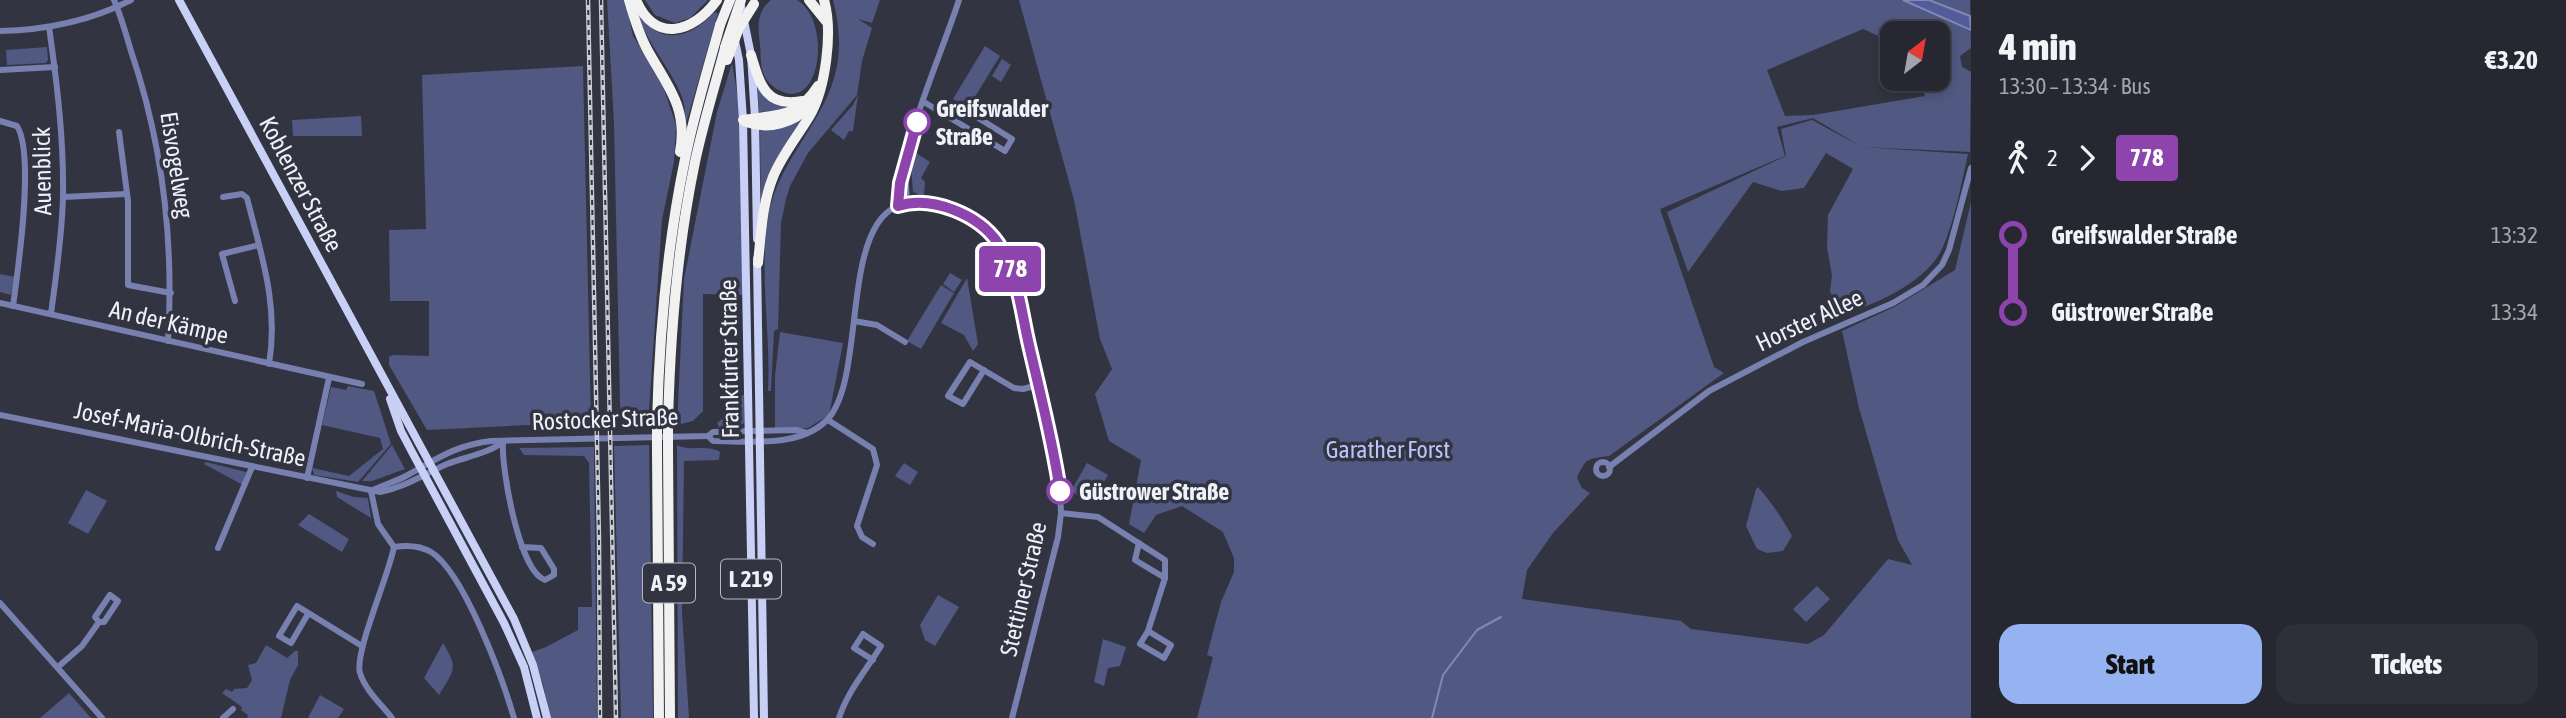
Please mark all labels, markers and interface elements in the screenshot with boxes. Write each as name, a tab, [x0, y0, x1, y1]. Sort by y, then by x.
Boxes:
north arrow	[1880, 21, 1950, 91]
map controls	[1880, 21, 1950, 91]
text: 4 min	[1999, 25, 2077, 68]
text: €3.20	[2485, 45, 2538, 75]
text: 13:30 – 13:34 · Bus	[1999, 73, 2151, 99]
place label: Greifswalder Straße	[936, 95, 1049, 150]
marker: Greifswalder Straße	[904, 109, 930, 135]
street label: Eisvogelweg	[155, 110, 199, 221]
street label: Koblenzer Straße	[254, 112, 348, 256]
street label: Auenblick	[28, 126, 56, 216]
icon: walk	[1999, 139, 2037, 177]
icon: forward	[2068, 139, 2106, 177]
text: 778	[2130, 144, 2164, 171]
text: 2	[2047, 145, 2058, 171]
text: Greifswalder Straße	[2051, 220, 2238, 250]
text: 13:32	[2491, 222, 2538, 248]
line badge: 778	[970, 246, 1050, 292]
text: 778	[993, 255, 1027, 282]
street label: Frankfurter Straße	[714, 279, 744, 439]
street label: Horster Allee	[1751, 284, 1867, 356]
street label: An der Kämpe	[107, 295, 231, 349]
text: Güstrower Straße	[2051, 297, 2214, 327]
text: 13:34	[2491, 299, 2538, 325]
street label: Josef-Maria-Olbrich-Straße	[72, 396, 308, 472]
street label: Rostocker Straße	[531, 403, 679, 435]
park label: Garather Forst	[1326, 436, 1450, 463]
marker: Güstrower Straße	[1047, 478, 1073, 504]
place label: Güstrower Straße	[1079, 478, 1229, 505]
street label: Stettiner Straße	[994, 519, 1052, 659]
road number: L 219	[721, 559, 781, 598]
road number: A 59	[643, 564, 695, 603]
button: Start	[1999, 624, 2262, 704]
button: Tickets	[2276, 624, 2538, 704]

